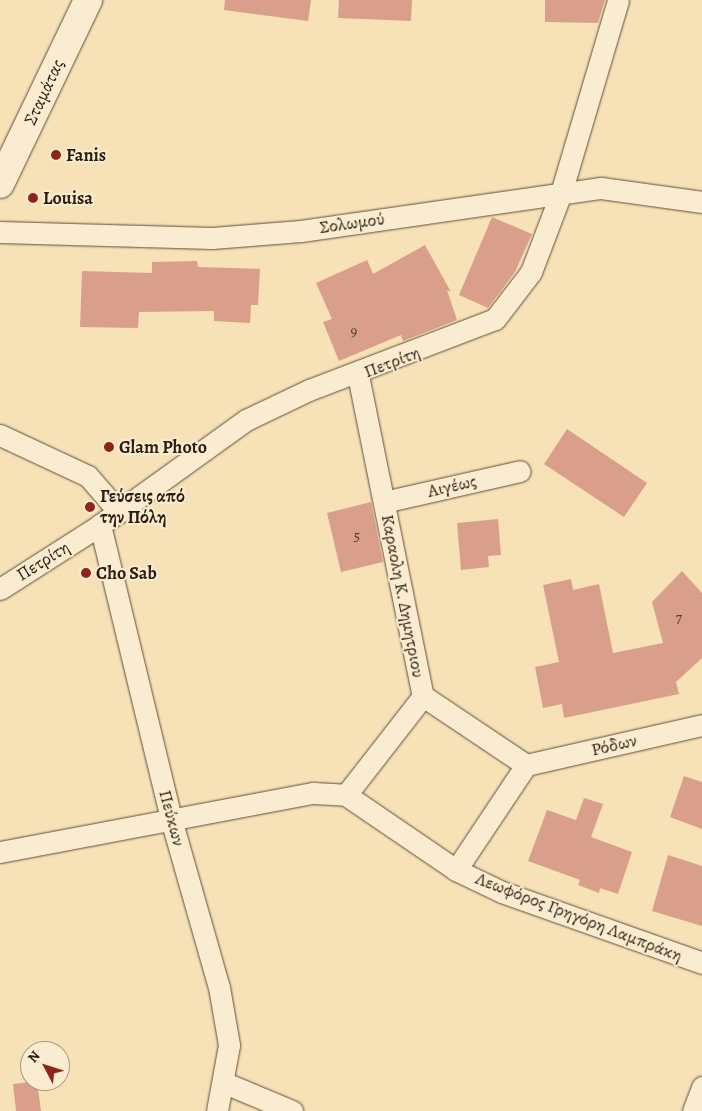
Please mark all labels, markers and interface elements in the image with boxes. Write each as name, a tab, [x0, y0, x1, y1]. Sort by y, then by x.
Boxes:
street label: Σταμάτας	[19, 56, 69, 128]
place label: Fanis	[66, 144, 106, 166]
marker: Fanis	[50, 149, 62, 161]
place label: Louisa	[43, 187, 93, 209]
marker: Louisa	[27, 192, 39, 204]
street label: Σολωμού	[318, 208, 386, 238]
house number: 9	[351, 323, 357, 341]
street label: Πετρίτη	[361, 341, 423, 383]
place label: Glam Photo	[119, 436, 207, 458]
marker: Glam Photo	[103, 441, 115, 453]
street label: Αιγέως	[425, 470, 479, 502]
place label: Γεύσεις από την Πόλη	[100, 486, 185, 528]
marker: Γεύσεις από την Πόλη	[84, 501, 96, 513]
street label: Καραολη Κ. Δημητριου	[377, 512, 429, 680]
house number: 5	[354, 528, 360, 546]
street label: Πετρίτη	[12, 536, 74, 586]
place label: Cho Sab	[96, 562, 157, 584]
marker: Cho Sab	[80, 567, 92, 579]
house number: 7	[676, 610, 682, 628]
street label: Ρόδων	[589, 729, 639, 761]
street label: Πεύκων	[154, 788, 190, 848]
street label: Λεωφόρος Γρηγόρη Λαμπράκη	[473, 868, 685, 966]
north arrow	[20, 1041, 70, 1091]
text: N	[23, 1047, 44, 1067]

